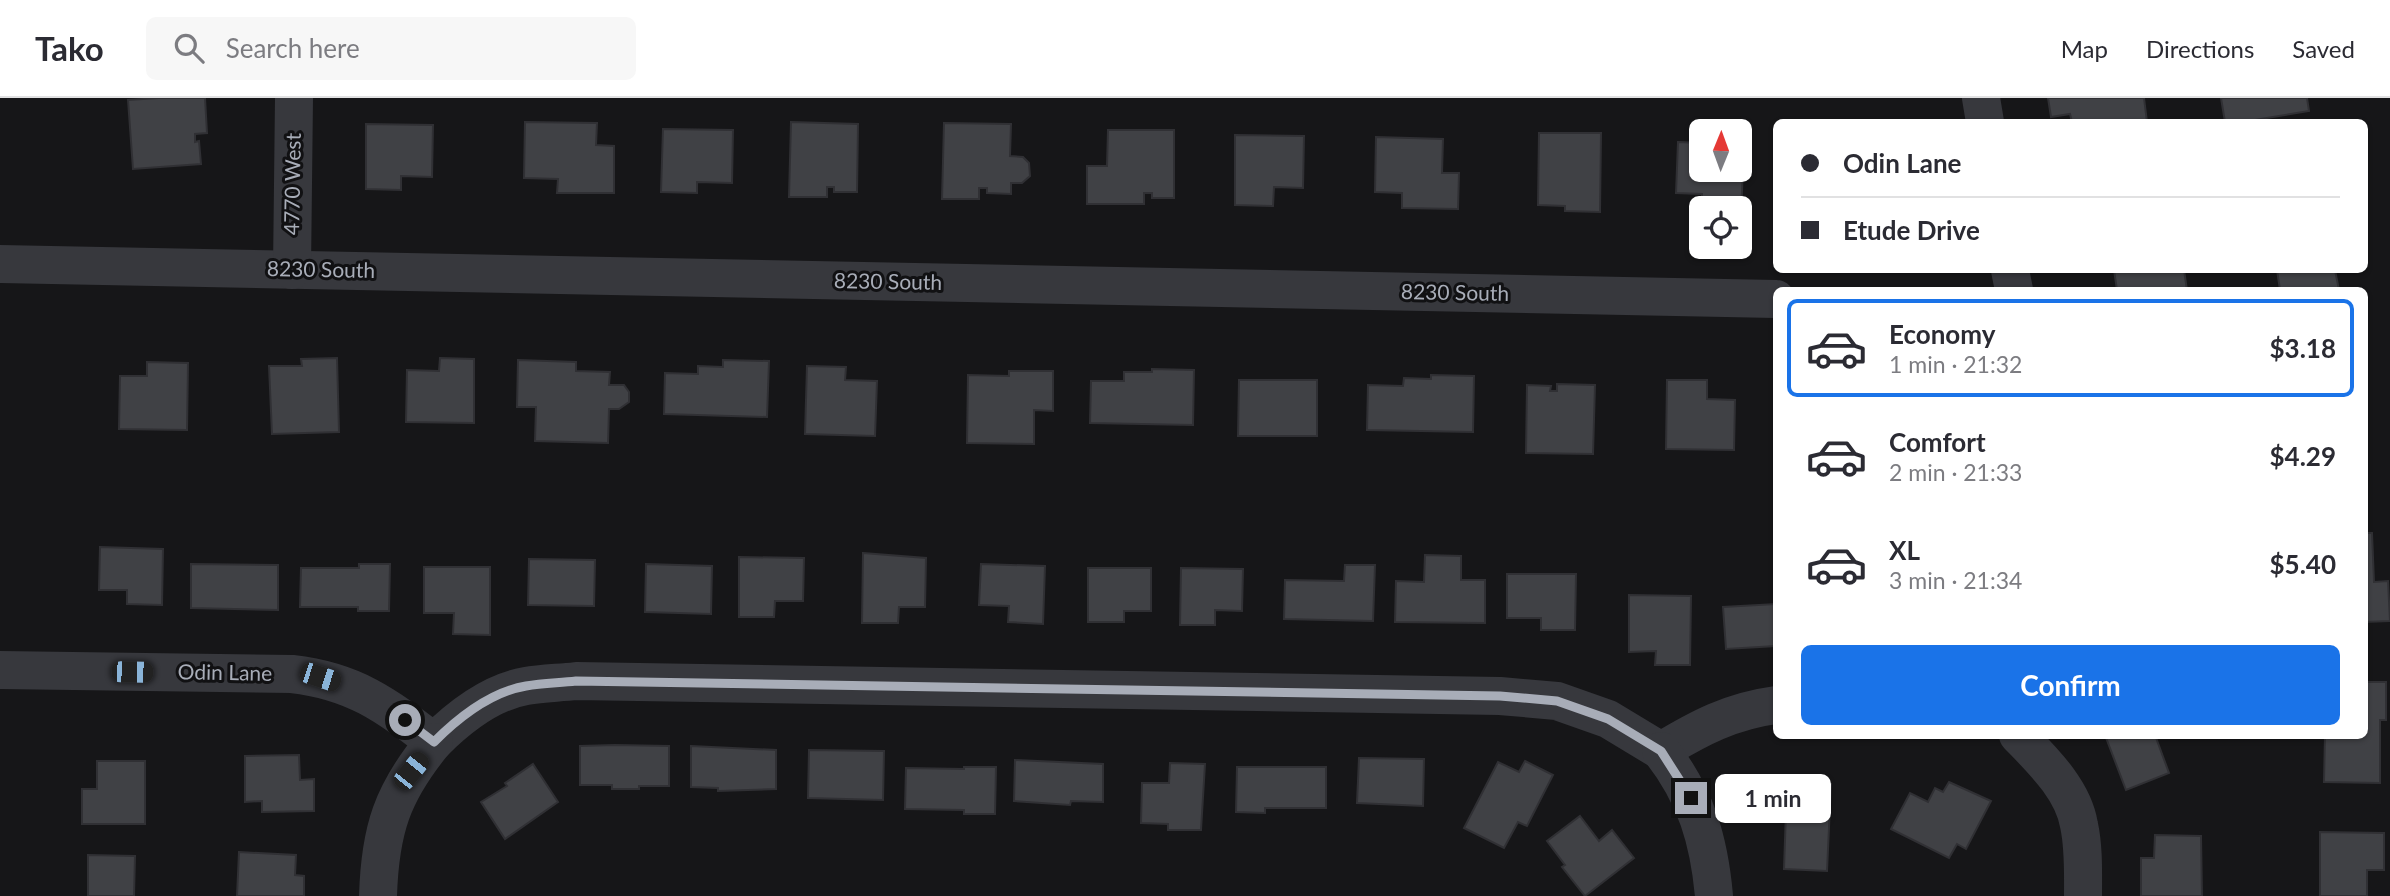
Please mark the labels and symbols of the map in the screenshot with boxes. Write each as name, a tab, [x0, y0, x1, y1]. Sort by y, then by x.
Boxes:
north arrow	[1689, 119, 1752, 182]
street label: 4770 West	[278, 132, 305, 235]
street label: 8230 South	[267, 255, 375, 282]
street label: 8230 South	[834, 267, 942, 294]
street label: 8230 South	[1401, 278, 1509, 305]
street label: Odin Lane	[178, 658, 273, 685]
car	[111, 661, 154, 683]
car	[297, 661, 344, 693]
route start	[389, 704, 421, 736]
car	[390, 748, 433, 794]
callout: 1 min	[1716, 774, 1831, 822]
route end	[1675, 782, 1707, 814]

